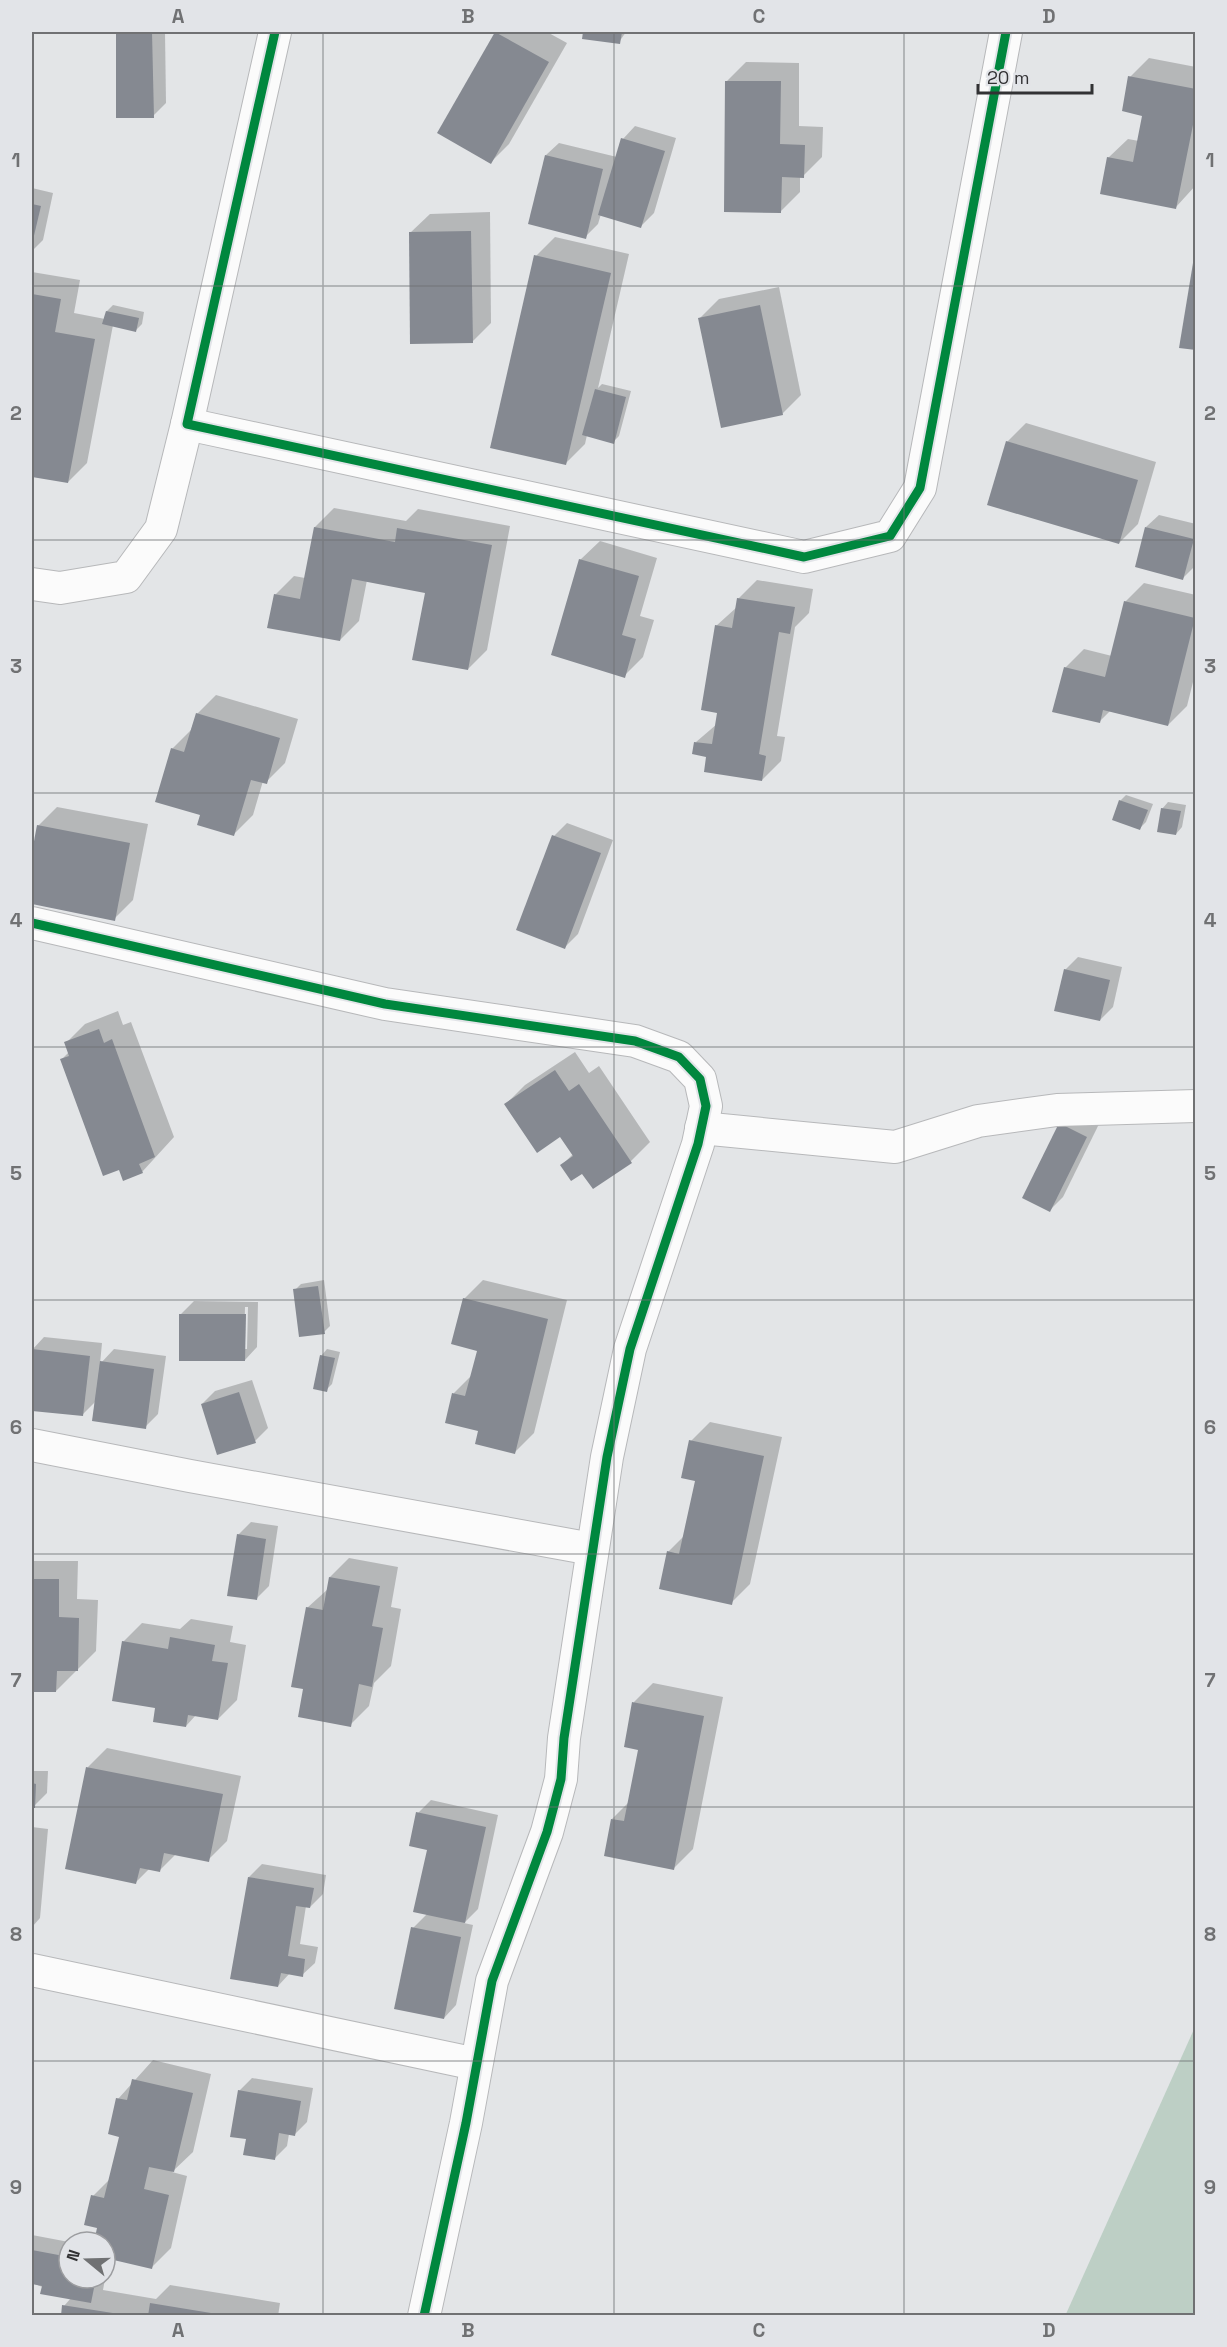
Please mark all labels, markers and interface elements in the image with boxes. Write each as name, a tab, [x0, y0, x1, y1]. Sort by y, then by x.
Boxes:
text: A	[172, 3, 185, 29]
text: B	[461, 3, 475, 29]
text: C	[753, 3, 766, 29]
text: D	[1042, 3, 1056, 29]
scale bar	[978, 57, 1092, 95]
text: 20 m	[987, 66, 1030, 89]
text: 1	[11, 147, 21, 173]
text: 1	[1205, 147, 1215, 173]
text: 2	[10, 400, 22, 426]
text: 2	[1204, 400, 1216, 426]
text: 3	[10, 653, 22, 679]
text: 3	[1204, 653, 1216, 679]
text: 4	[10, 907, 23, 933]
text: 4	[1204, 907, 1217, 933]
text: 5	[10, 1160, 22, 1186]
text: 5	[1204, 1160, 1216, 1186]
text: 6	[10, 1414, 22, 1440]
text: 6	[1204, 1414, 1216, 1440]
text: 7	[10, 1667, 22, 1693]
text: 7	[1204, 1667, 1216, 1693]
text: 8	[10, 1921, 22, 1947]
text: 8	[1204, 1921, 1216, 1947]
text: 9	[10, 2174, 22, 2200]
text: 9	[1204, 2174, 1216, 2200]
north arrow	[57, 2230, 117, 2290]
text: N	[62, 2247, 85, 2264]
text: A	[172, 2317, 185, 2343]
text: B	[461, 2317, 475, 2343]
text: C	[753, 2317, 766, 2343]
text: D	[1042, 2317, 1056, 2343]

